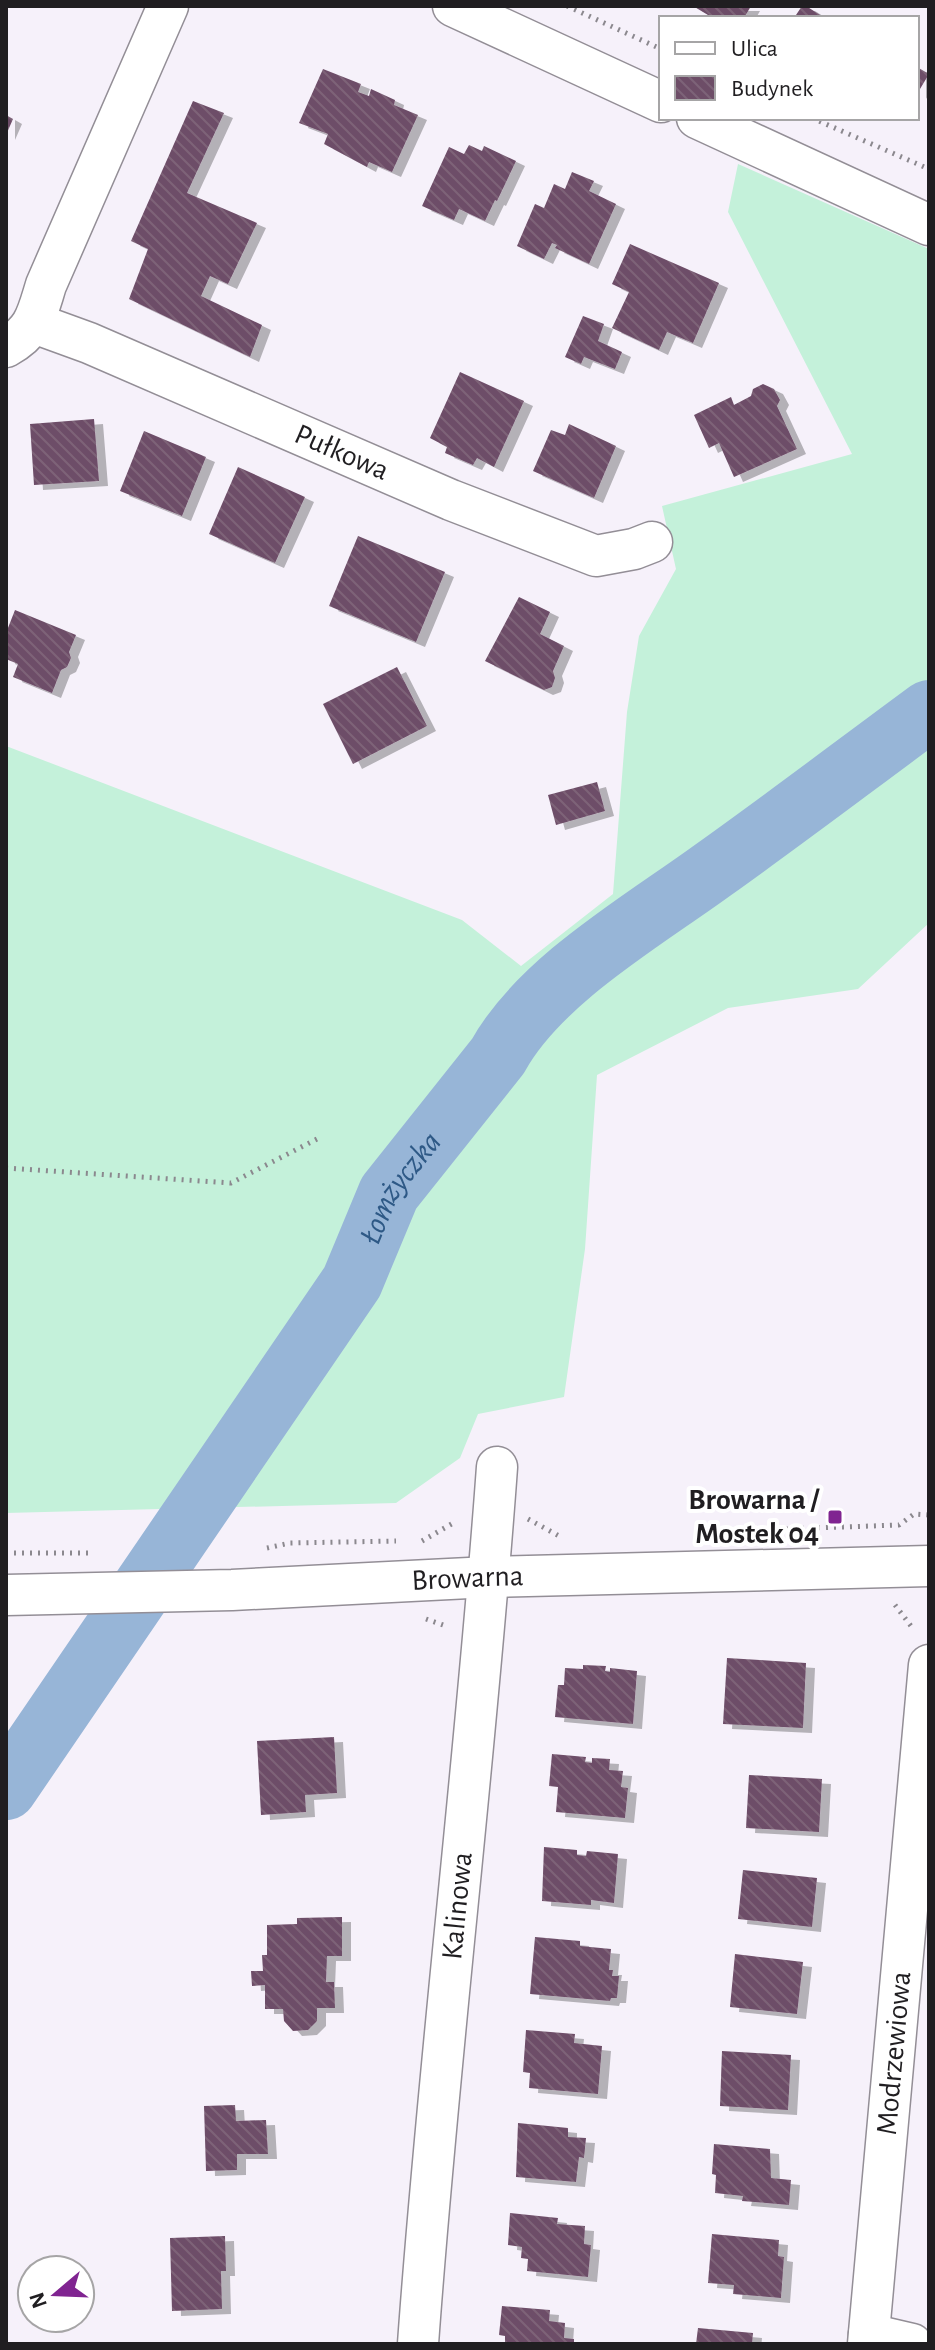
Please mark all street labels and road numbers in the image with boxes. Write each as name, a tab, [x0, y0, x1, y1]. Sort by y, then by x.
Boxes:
street label: Pułkowa	[290, 419, 393, 486]
street label: Browarna	[411, 1561, 524, 1596]
street label: Kalinowa	[437, 1851, 478, 1961]
street label: Modrzewiowa	[872, 1970, 916, 2136]

